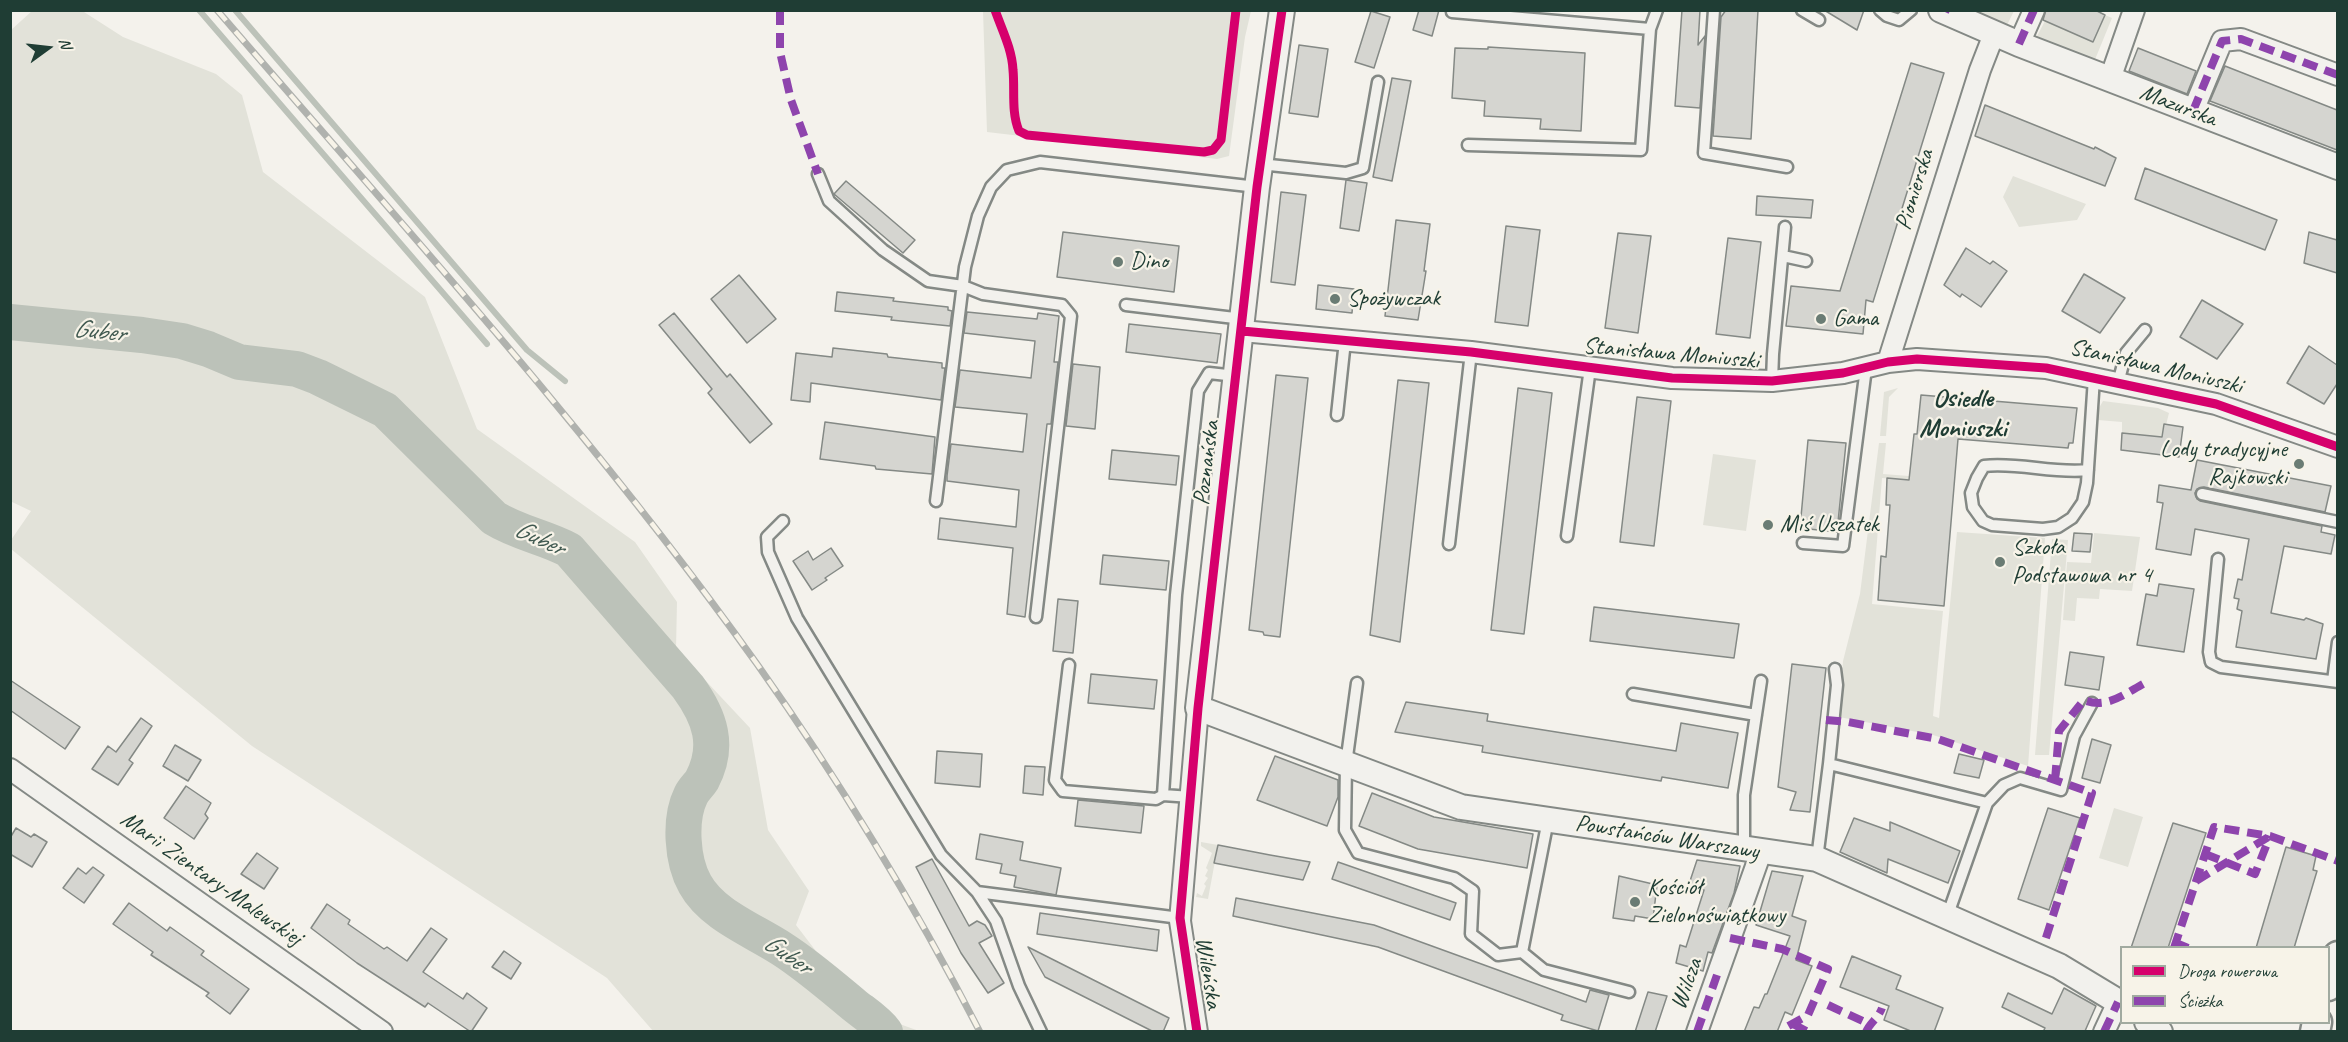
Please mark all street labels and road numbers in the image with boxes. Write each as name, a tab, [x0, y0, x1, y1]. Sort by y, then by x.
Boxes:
street label: Mazurska	[2136, 78, 2220, 134]
street label: Pionierska	[1889, 146, 1941, 234]
street label: Stanisława Moniuszki	[1582, 332, 1760, 376]
street label: Stanisława Moniuszki	[2067, 333, 2245, 401]
street label: Poznańska	[1188, 419, 1226, 507]
street label: Marii Zientary-Malewskiej	[115, 805, 307, 953]
street label: Powstańców Warszawy	[1573, 809, 1761, 867]
street label: Wileńska	[1188, 935, 1228, 1011]
street label: Wilcza	[1665, 955, 1709, 1013]

